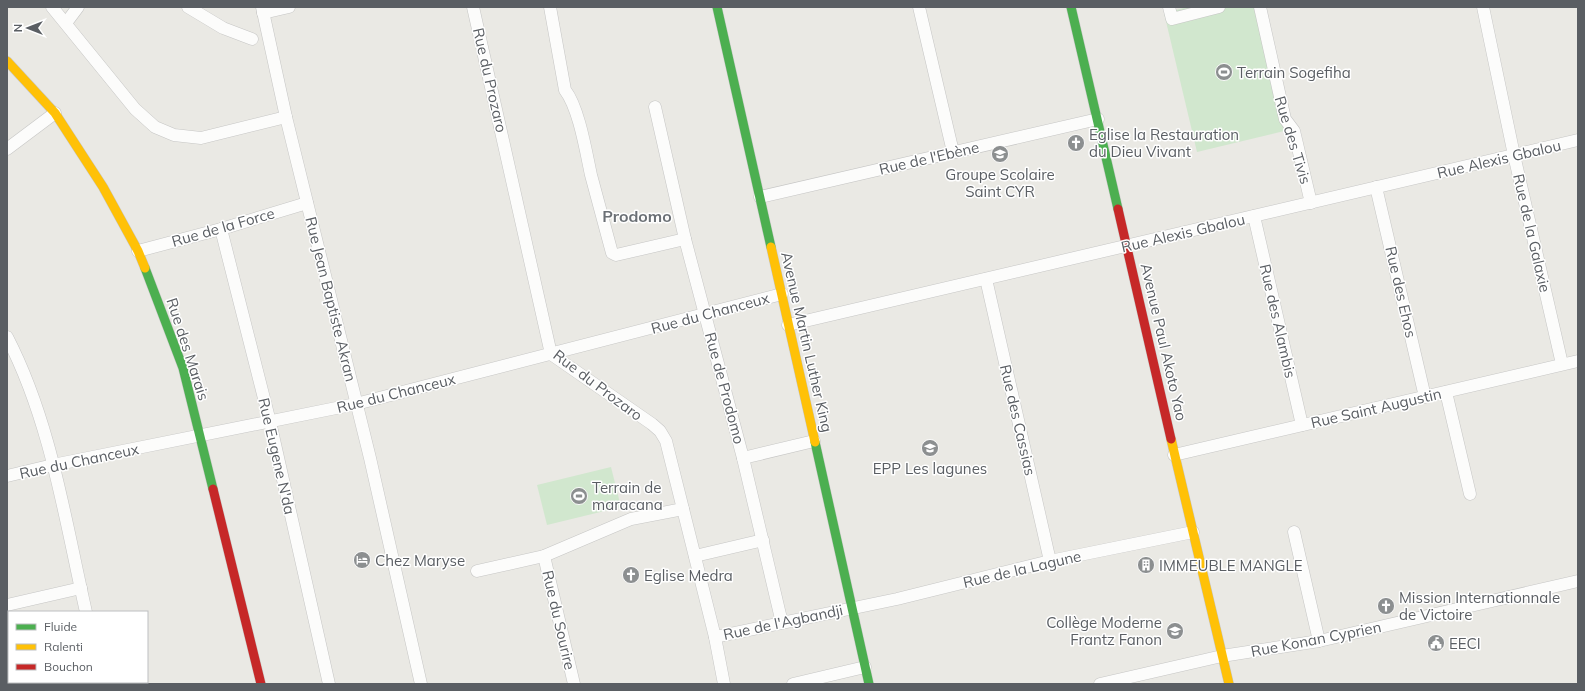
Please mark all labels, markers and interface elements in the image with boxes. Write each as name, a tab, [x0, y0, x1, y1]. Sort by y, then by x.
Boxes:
north arrow	[8, 8, 48, 48]
text: N	[11, 24, 25, 32]
street label: Rue du Prozaro	[469, 26, 511, 134]
sports icon: Terrain Sogefiha	[1214, 62, 1234, 82]
place label: Terrain Sogefiha	[1237, 63, 1351, 82]
street label: Rue des Tivis	[1271, 94, 1315, 186]
place label: Eglise la Restauration du Dieu Vivant	[1089, 125, 1239, 161]
church icon: Eglise la Restauration du Dieu Vivant	[1066, 133, 1086, 153]
street label: Rue Alexis Gbalou	[1435, 136, 1563, 182]
street label: Rue de l'Ebène	[877, 137, 981, 179]
school or university icon: Groupe Scolaire Saint CYR	[990, 144, 1010, 164]
place label: Groupe Scolaire Saint CYR	[945, 165, 1055, 201]
street label: Rue de la Galaxie	[1509, 172, 1555, 294]
street label: Rue de la Force	[169, 203, 277, 251]
district label: Prodomo	[602, 206, 672, 226]
street label: Rue Alexis Gbalou	[1119, 210, 1247, 256]
street label: Rue Jean Baptiste Akran	[301, 215, 361, 383]
street label: Rue des Ehos	[1381, 244, 1421, 340]
street label: Avenue Martin Luther King	[777, 250, 837, 434]
street label: Avenue Paul Akoto Yao	[1137, 261, 1191, 423]
street label: Rue des Alambis	[1256, 262, 1300, 380]
street label: Rue du Chanceux	[649, 288, 771, 338]
street label: Rue des Marais	[162, 295, 214, 403]
street label: Rue de Prodomo	[701, 330, 749, 446]
street label: Rue du Prozaro	[550, 345, 646, 425]
street label: Rue des Cassias	[996, 363, 1040, 477]
street label: Rue du Chanceux	[335, 369, 457, 417]
street label: Rue Saint Augustin	[1309, 384, 1443, 432]
street label: Rue Eugene N'da	[254, 396, 300, 516]
school or university icon: EPP Les lagunes	[920, 438, 940, 458]
street label: Rue du Chanceux	[18, 439, 140, 483]
place label: EPP Les lagunes	[873, 459, 987, 478]
place label: Terrain de maracana	[592, 478, 663, 514]
sports icon: Terrain de maracana	[569, 486, 589, 506]
street label: Rue de la Lagune	[961, 546, 1083, 592]
hotel icon: Chez Maryse	[352, 550, 372, 570]
place label: Chez Maryse	[375, 551, 465, 570]
building icon: IMMEUBLE MANGLE	[1136, 555, 1156, 575]
place label: IMMEUBLE MANGLE	[1159, 556, 1303, 575]
church icon: Eglise Medra	[621, 565, 641, 585]
place label: Eglise Medra	[644, 566, 733, 585]
street label: Rue du Sourire	[538, 568, 580, 672]
place label: Mission Internationnale de Victoire	[1399, 588, 1560, 624]
church icon: Mission Internationnale de Victoire	[1376, 596, 1396, 616]
street label: Rue de l'Agbandji	[721, 600, 845, 644]
legend	[8, 611, 148, 683]
place label: Collège Moderne Frantz Fanon	[1046, 613, 1162, 649]
street label: Rue Konan Cyprien	[1249, 617, 1383, 661]
text: Fluide	[44, 619, 77, 634]
school or university icon: Collège Moderne Frantz Fanon	[1165, 621, 1185, 641]
public building icon: EECI	[1426, 633, 1446, 653]
place label: EECI	[1449, 634, 1481, 653]
text: Ralenti	[44, 639, 83, 654]
text: Bouchon	[44, 659, 93, 674]

